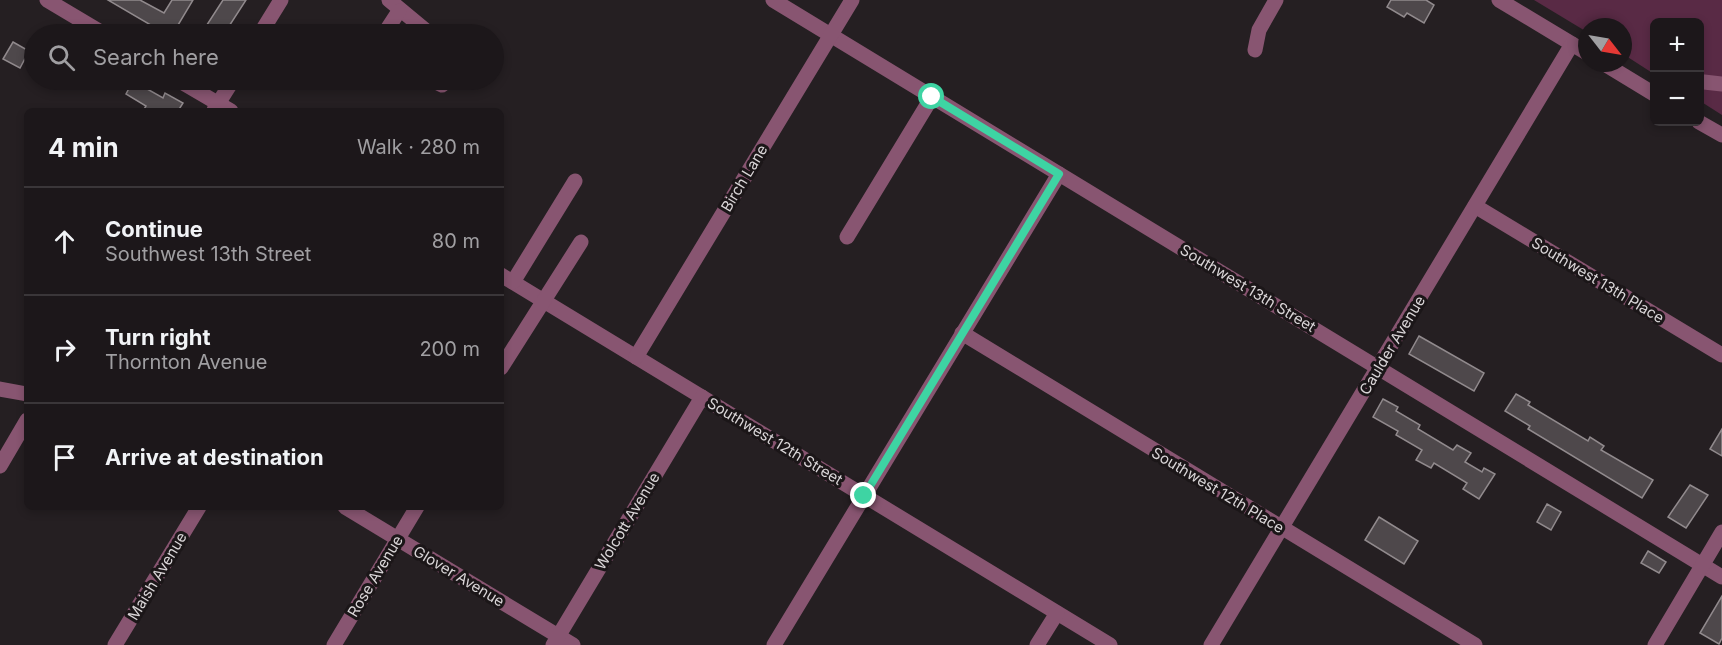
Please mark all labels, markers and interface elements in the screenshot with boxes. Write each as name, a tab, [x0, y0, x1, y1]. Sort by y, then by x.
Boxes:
north arrow	[1578, 18, 1632, 72]
map controls	[1650, 18, 1704, 126]
button: +	[1650, 18, 1704, 72]
search box	[24, 24, 504, 90]
icon: search	[45, 41, 78, 74]
text: Search here	[93, 44, 219, 70]
button: −	[1650, 72, 1704, 126]
route start	[918, 83, 944, 109]
text: 4 min	[48, 132, 119, 163]
text: Walk · 280 m	[357, 135, 480, 159]
street label: Birch Lane	[717, 141, 771, 215]
text: Continue	[105, 216, 203, 242]
icon: ahead	[48, 225, 81, 258]
text: 80 m	[432, 229, 480, 253]
street label: Southwest 13th Place	[1528, 233, 1668, 327]
street label: Southwest 13th Street	[1177, 240, 1319, 336]
text: Southwest 13th Street	[105, 242, 311, 266]
street label: Caulder Avenue	[1355, 292, 1429, 398]
text: Turn right	[105, 324, 211, 350]
icon: right	[48, 333, 81, 366]
text: 200 m	[419, 337, 480, 361]
text: Thornton Avenue	[105, 350, 267, 374]
street label: Southwest 12th Street	[704, 393, 846, 489]
icon: arrive	[48, 441, 81, 474]
street label: Southwest 12th Place	[1148, 443, 1288, 537]
text: Arrive at destination	[105, 444, 324, 470]
street label: Wolcott Avenue	[590, 469, 664, 573]
route end	[850, 482, 876, 508]
street label: Maish Avenue	[123, 529, 191, 623]
street label: Rose Avenue	[343, 532, 407, 620]
street label: Glover Avenue	[410, 541, 508, 611]

